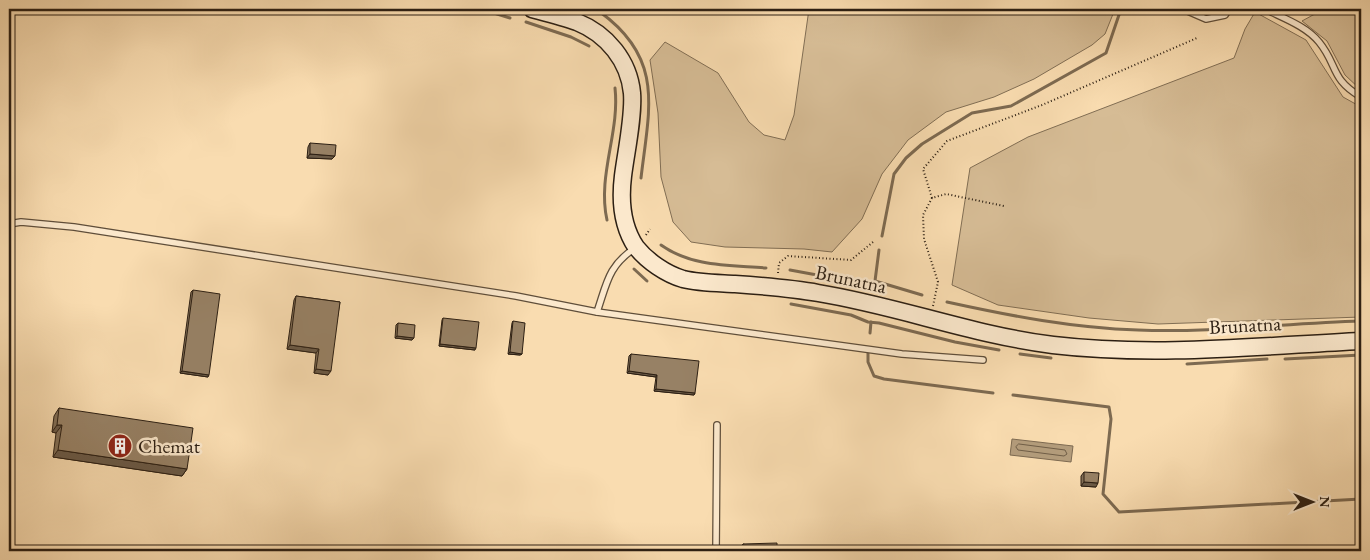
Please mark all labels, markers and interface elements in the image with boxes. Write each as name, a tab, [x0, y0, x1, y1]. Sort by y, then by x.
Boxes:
street label: Brunatna	[813, 259, 889, 299]
street label: Brunatna	[1208, 310, 1282, 340]
building icon: Chemat	[107, 433, 133, 459]
place label: Chemat	[138, 433, 201, 459]
north arrow	[1288, 478, 1338, 528]
text: N	[1316, 496, 1334, 508]

